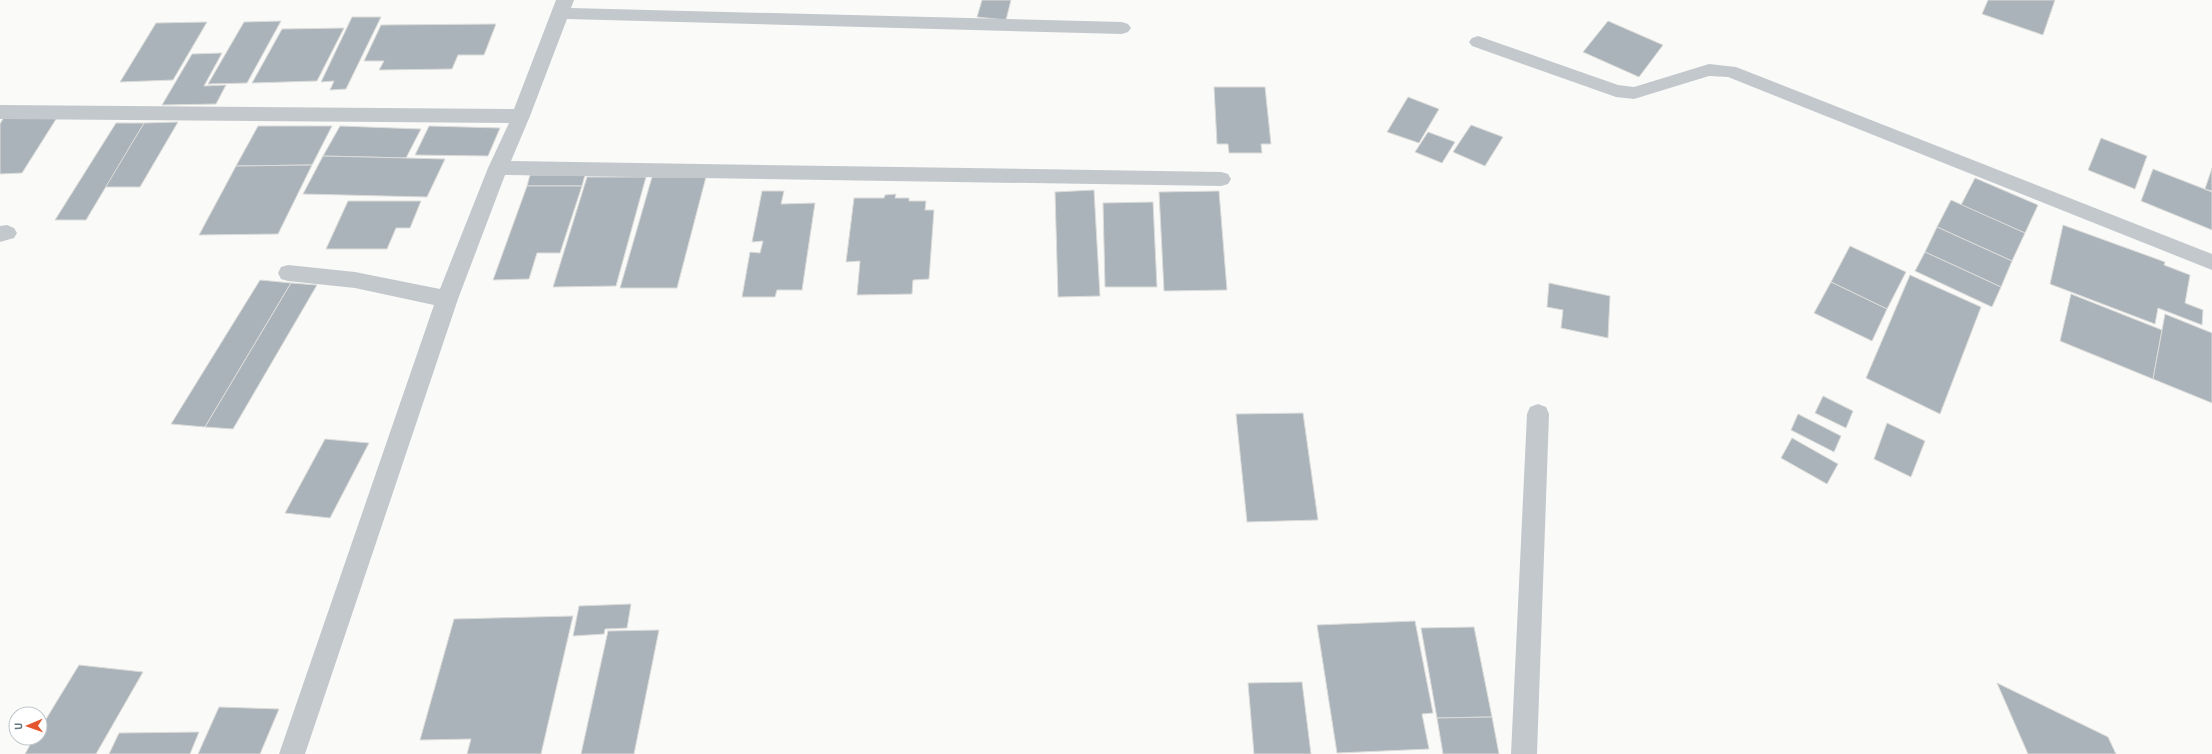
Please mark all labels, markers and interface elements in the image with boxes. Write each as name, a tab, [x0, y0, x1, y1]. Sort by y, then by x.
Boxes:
north arrow	[8, 706, 48, 746]
text: U	[10, 722, 26, 730]

